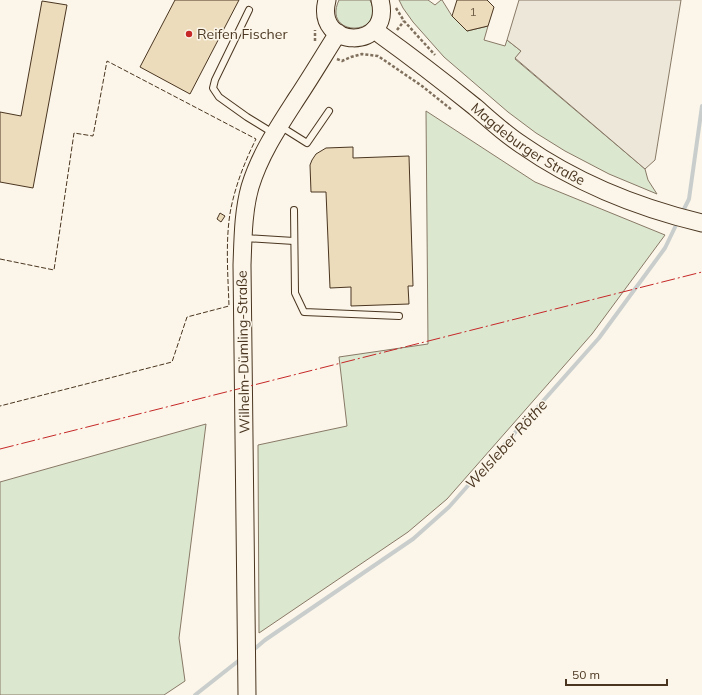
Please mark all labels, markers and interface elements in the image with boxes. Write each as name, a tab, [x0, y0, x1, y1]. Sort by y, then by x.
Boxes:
house number: 1	[469, 4, 477, 19]
place label: Reifen Fischer	[197, 25, 288, 43]
marker: Reifen Fischer	[184, 29, 194, 39]
street label: Magdeburger Straße	[467, 99, 588, 189]
street label: Wilhelm-Dümling-Straße	[233, 270, 253, 434]
water label: Welsleber Röthe	[461, 395, 551, 493]
scale bar	[566, 661, 667, 687]
text: 50 m	[572, 667, 600, 682]

